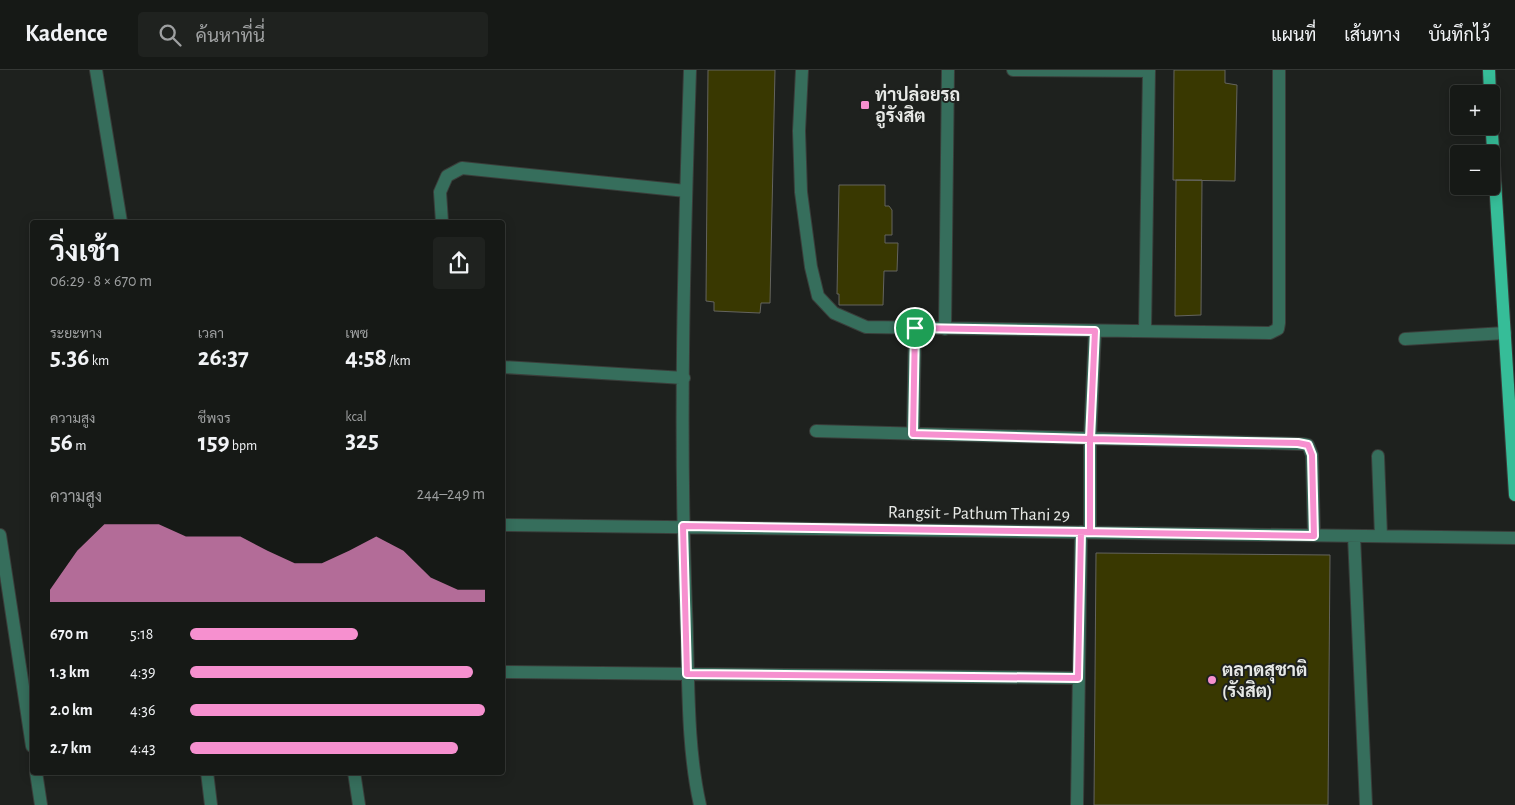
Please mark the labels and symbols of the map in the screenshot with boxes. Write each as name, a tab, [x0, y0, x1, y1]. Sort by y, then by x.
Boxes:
place label: ท่าปล่อยรถ อู่รังสิต	[875, 83, 960, 129]
marker: ท่าปล่อยรถ อู่รังสิต	[859, 99, 871, 111]
pin	[894, 307, 936, 349]
street label: Rangsit - Pathum Thani 29	[888, 503, 1070, 525]
place label: ตลาดสุชาติ (รังสิต)	[1222, 658, 1307, 701]
marker: ตลาดสุชาติ (รังสิต)	[1206, 674, 1218, 686]

